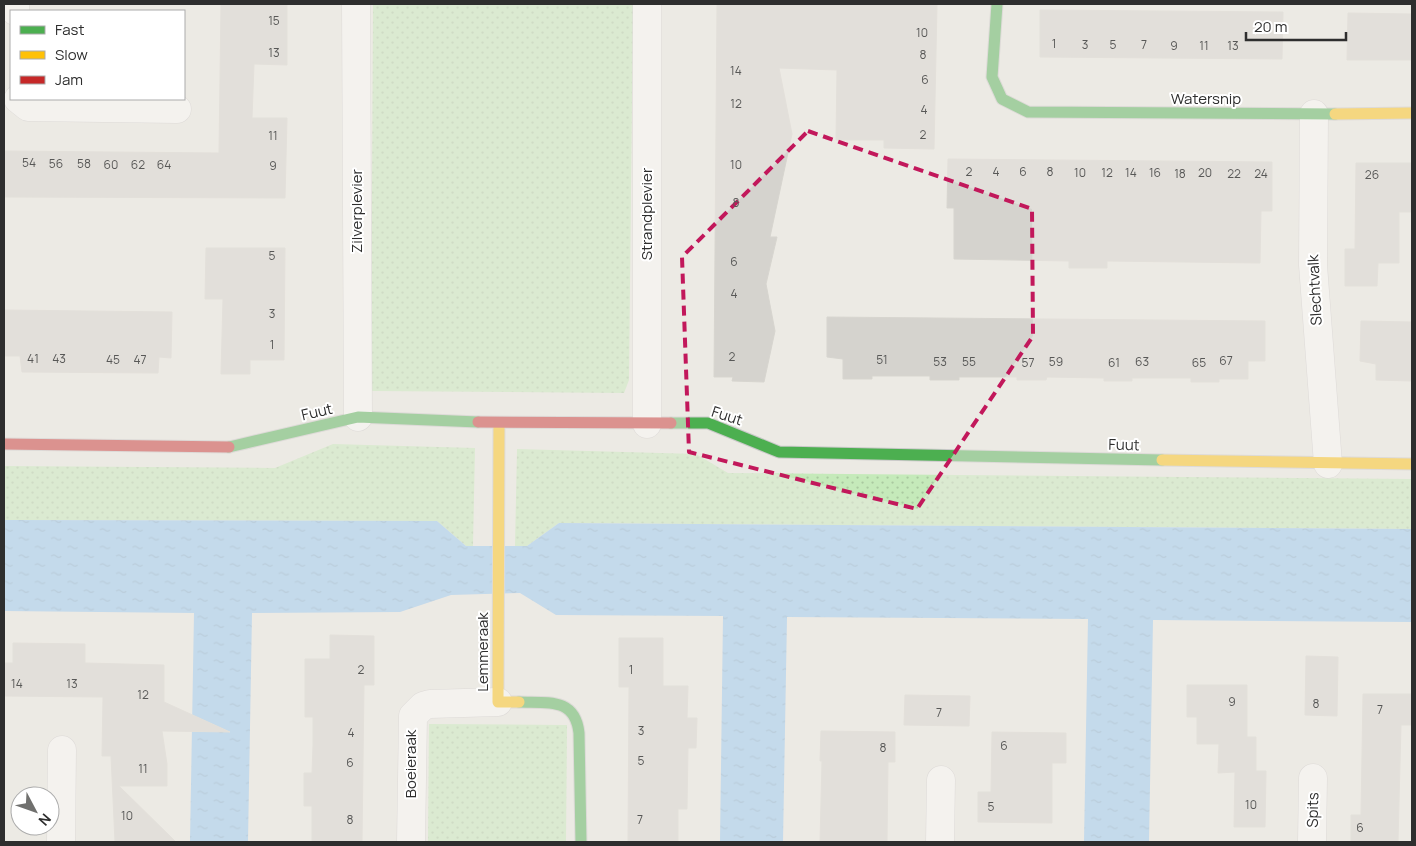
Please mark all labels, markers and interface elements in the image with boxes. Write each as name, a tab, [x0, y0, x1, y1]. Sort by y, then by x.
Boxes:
legend	[10, 10, 185, 100]
scale bar	[1246, 10, 1346, 42]
house number: 15	[268, 12, 280, 29]
text: 20 m	[1254, 16, 1287, 37]
text: Fast	[55, 19, 84, 40]
house number: 10	[916, 24, 928, 41]
house number: 1	[1052, 35, 1056, 52]
house number: 3	[1082, 36, 1088, 53]
house number: 5	[1110, 36, 1117, 53]
house number: 7	[1141, 36, 1147, 53]
house number: 9	[1170, 37, 1178, 54]
house number: 11	[1199, 37, 1209, 54]
house number: 13	[1227, 37, 1239, 54]
text: Slow	[55, 44, 88, 65]
house number: 13	[268, 44, 280, 61]
house number: 8	[920, 46, 927, 63]
house number: 14	[730, 62, 742, 79]
text: Jam	[55, 69, 83, 90]
house number: 6	[921, 71, 929, 88]
street label: Watersnip	[1171, 88, 1241, 109]
house number: 12	[730, 95, 742, 112]
house number: 4	[920, 101, 928, 118]
house number: 2	[920, 126, 927, 143]
house number: 11	[268, 127, 278, 144]
house number: 54	[22, 154, 36, 171]
house number: 56	[49, 155, 63, 172]
house number: 58	[77, 155, 91, 172]
house number: 60	[104, 156, 118, 173]
house number: 62	[131, 156, 145, 173]
house number: 64	[157, 156, 171, 173]
house number: 10	[730, 156, 742, 173]
house number: 9	[269, 157, 277, 174]
house number: 2	[966, 163, 973, 180]
house number: 4	[992, 163, 1000, 180]
house number: 6	[1019, 163, 1027, 180]
house number: 8	[1047, 163, 1054, 180]
house number: 10	[1074, 164, 1086, 181]
house number: 12	[1101, 164, 1113, 181]
house number: 14	[1125, 164, 1137, 181]
house number: 16	[1149, 164, 1161, 181]
house number: 20	[1198, 164, 1212, 181]
house number: 18	[1174, 165, 1186, 182]
house number: 22	[1227, 165, 1241, 182]
house number: 24	[1254, 165, 1268, 182]
house number: 26	[1365, 166, 1379, 183]
street label: Strandplevier	[636, 167, 657, 260]
street label: Zilverplevier	[346, 168, 367, 253]
house number: 8	[733, 194, 740, 211]
house number: 5	[269, 247, 276, 264]
house number: 6	[730, 253, 738, 270]
street label: Slechtvalk	[1302, 253, 1327, 326]
house number: 4	[730, 285, 738, 302]
house number: 3	[269, 305, 275, 322]
house number: 1	[270, 336, 274, 353]
house number: 2	[729, 348, 736, 365]
house number: 41	[27, 350, 39, 367]
house number: 43	[52, 350, 66, 367]
house number: 45	[106, 351, 120, 368]
house number: 47	[133, 351, 147, 368]
house number: 51	[876, 351, 888, 368]
house number: 67	[1219, 352, 1233, 369]
house number: 53	[933, 353, 947, 370]
house number: 55	[962, 353, 976, 370]
house number: 59	[1049, 353, 1063, 370]
house number: 63	[1135, 353, 1149, 370]
house number: 57	[1022, 354, 1034, 371]
house number: 61	[1108, 354, 1120, 371]
house number: 65	[1192, 354, 1206, 371]
street label: Fuut	[299, 398, 335, 425]
street label: Fuut	[709, 401, 745, 430]
street label: Fuut	[1108, 434, 1140, 455]
street label: Lemmeraak	[472, 612, 493, 692]
house number: 2	[358, 661, 365, 678]
house number: 1	[629, 661, 633, 678]
house number: 14	[11, 675, 23, 692]
house number: 13	[66, 675, 78, 692]
house number: 12	[137, 686, 149, 703]
house number: 9	[1228, 693, 1236, 710]
house number: 8	[1313, 695, 1320, 712]
house number: 7	[1377, 701, 1383, 718]
house number: 7	[936, 704, 942, 721]
house number: 3	[638, 722, 644, 739]
house number: 4	[347, 724, 355, 741]
street label: Boeieraak	[400, 729, 421, 798]
house number: 6	[1000, 737, 1008, 754]
house number: 8	[880, 739, 887, 756]
house number: 5	[638, 752, 645, 769]
house number: 6	[346, 754, 354, 771]
house number: 11	[138, 760, 148, 777]
north arrow	[10, 786, 60, 836]
street label: Spits	[1302, 792, 1323, 828]
house number: 10	[1245, 796, 1257, 813]
house number: 5	[988, 798, 995, 815]
house number: 10	[121, 807, 133, 824]
text: N	[35, 810, 56, 830]
house number: 8	[347, 811, 354, 828]
house number: 7	[637, 811, 643, 828]
house number: 6	[1356, 819, 1364, 836]

